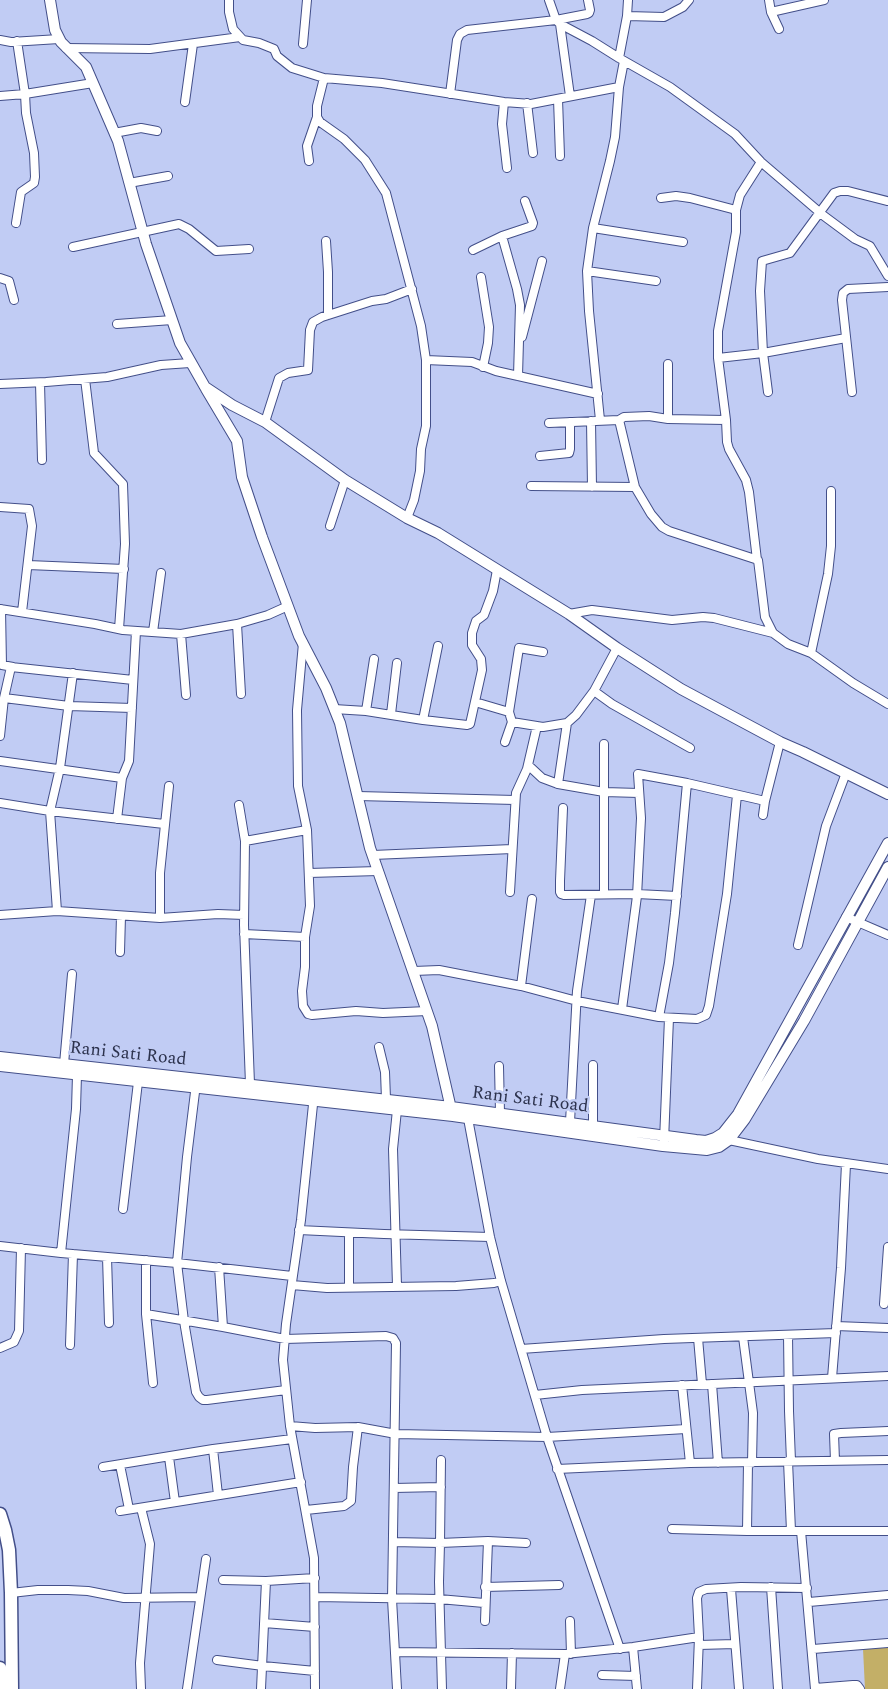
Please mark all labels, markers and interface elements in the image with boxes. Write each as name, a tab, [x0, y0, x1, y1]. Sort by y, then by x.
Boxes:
street label: Rani Sati Road	[69, 1038, 187, 1072]
street label: Rani Sati Road	[471, 1083, 589, 1119]

